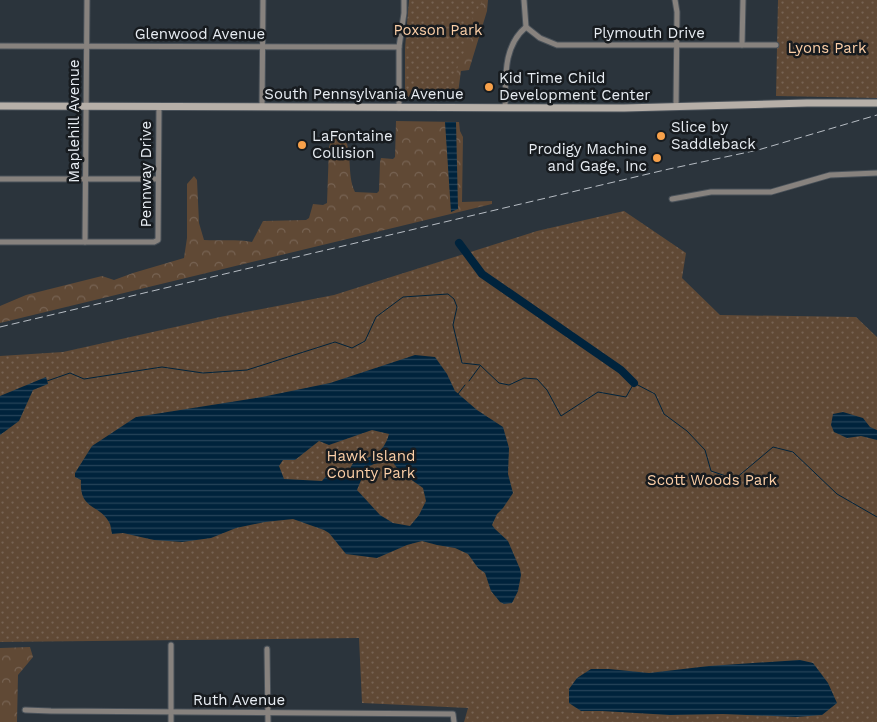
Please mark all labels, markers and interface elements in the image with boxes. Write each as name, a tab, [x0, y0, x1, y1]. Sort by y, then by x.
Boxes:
park label: Poxson Park	[393, 21, 483, 39]
street label: Plymouth Drive	[593, 24, 705, 42]
street label: Glenwood Avenue	[135, 25, 265, 43]
park label: Lyons Park	[788, 39, 867, 57]
street label: Maplehill Avenue	[65, 59, 83, 183]
place label: Kid Time Child Development Center	[499, 69, 650, 104]
marker: Kid Time Child Development Center	[483, 81, 495, 93]
street label: South Pennsylvania Avenue	[264, 85, 464, 103]
place label: Slice by Saddleback	[671, 118, 756, 153]
street label: Pennway Drive	[137, 121, 155, 227]
place label: LaFontaine Collision	[312, 127, 393, 162]
marker: Slice by Saddleback	[655, 130, 667, 142]
marker: LaFontaine Collision	[296, 139, 308, 151]
place label: Prodigy Machine and Gage, Inc	[528, 140, 647, 175]
marker: Prodigy Machine and Gage, Inc	[651, 152, 663, 164]
park label: Hawk Island County Park	[326, 447, 416, 482]
park label: Scott Woods Park	[647, 471, 777, 489]
street label: Ruth Avenue	[193, 691, 285, 709]

